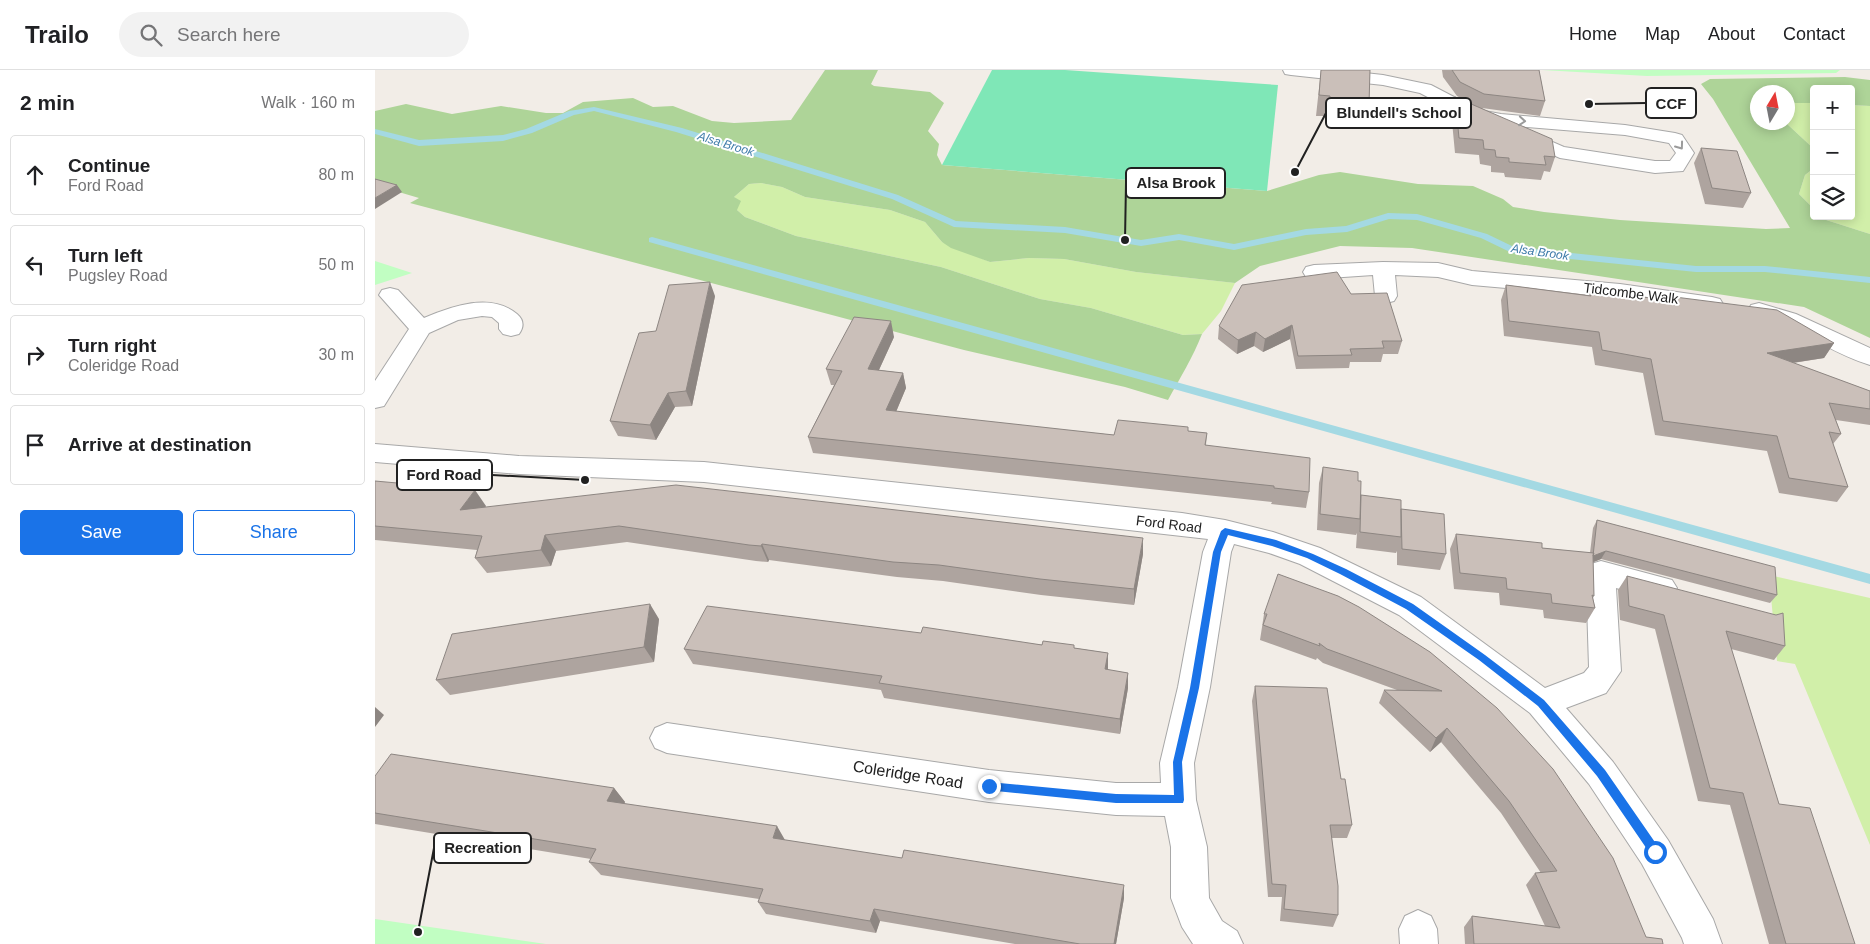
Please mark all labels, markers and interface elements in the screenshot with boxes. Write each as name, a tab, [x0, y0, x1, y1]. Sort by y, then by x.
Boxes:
search box	[119, 12, 469, 57]
text: Trailo	[25, 21, 89, 48]
icon: search	[137, 21, 165, 49]
text: Search here	[177, 24, 281, 45]
text: Home	[1569, 24, 1617, 44]
text: Map	[1645, 24, 1680, 44]
text: About	[1708, 24, 1755, 44]
text: Contact	[1783, 24, 1845, 44]
north arrow	[1750, 85, 1795, 130]
map controls	[1810, 85, 1855, 220]
button: +	[1810, 85, 1855, 130]
callout: CCF	[1646, 88, 1696, 118]
text: 2 min	[20, 91, 75, 114]
text: Walk · 160 m	[261, 94, 355, 111]
text: CCF	[1656, 95, 1686, 112]
callout: Blundell's School	[1326, 98, 1471, 128]
text: Blundell's School	[1336, 104, 1462, 121]
one-way arrow	[1519, 115, 1527, 126]
water label: Alsa Brook	[695, 129, 757, 159]
button: −	[1810, 130, 1855, 175]
one-way arrow	[1674, 140, 1683, 150]
text: Continue	[68, 155, 150, 176]
icon: ahead	[21, 161, 49, 189]
text: 80 m	[318, 166, 354, 183]
callout: Alsa Brook	[1126, 168, 1225, 198]
text: Alsa Brook	[1136, 174, 1216, 191]
button: layers	[1810, 175, 1855, 220]
text: Ford Road	[68, 177, 144, 194]
water label: Alsa Brook	[1509, 241, 1571, 263]
text: Turn left	[68, 245, 143, 266]
icon: left	[21, 251, 49, 279]
text: 50 m	[318, 256, 354, 273]
text: Pugsley Road	[68, 267, 168, 284]
street label: Tidcombe Walk	[1583, 279, 1680, 307]
text: Turn right	[68, 335, 156, 356]
icon: right	[21, 341, 49, 369]
text: 30 m	[318, 346, 354, 363]
text: Coleridge Road	[68, 357, 179, 374]
icon: arrive	[21, 431, 49, 459]
text: Arrive at destination	[68, 434, 252, 455]
callout: Ford Road	[397, 460, 492, 490]
text: Ford Road	[407, 466, 482, 483]
button: Save	[20, 510, 183, 555]
button: Share	[193, 510, 355, 555]
street label: Ford Road	[1135, 512, 1203, 536]
street label: Coleridge Road	[852, 757, 964, 792]
route end	[978, 775, 1001, 798]
callout: Recreation	[434, 833, 531, 863]
text: Recreation	[444, 839, 522, 856]
route start	[1644, 841, 1667, 864]

